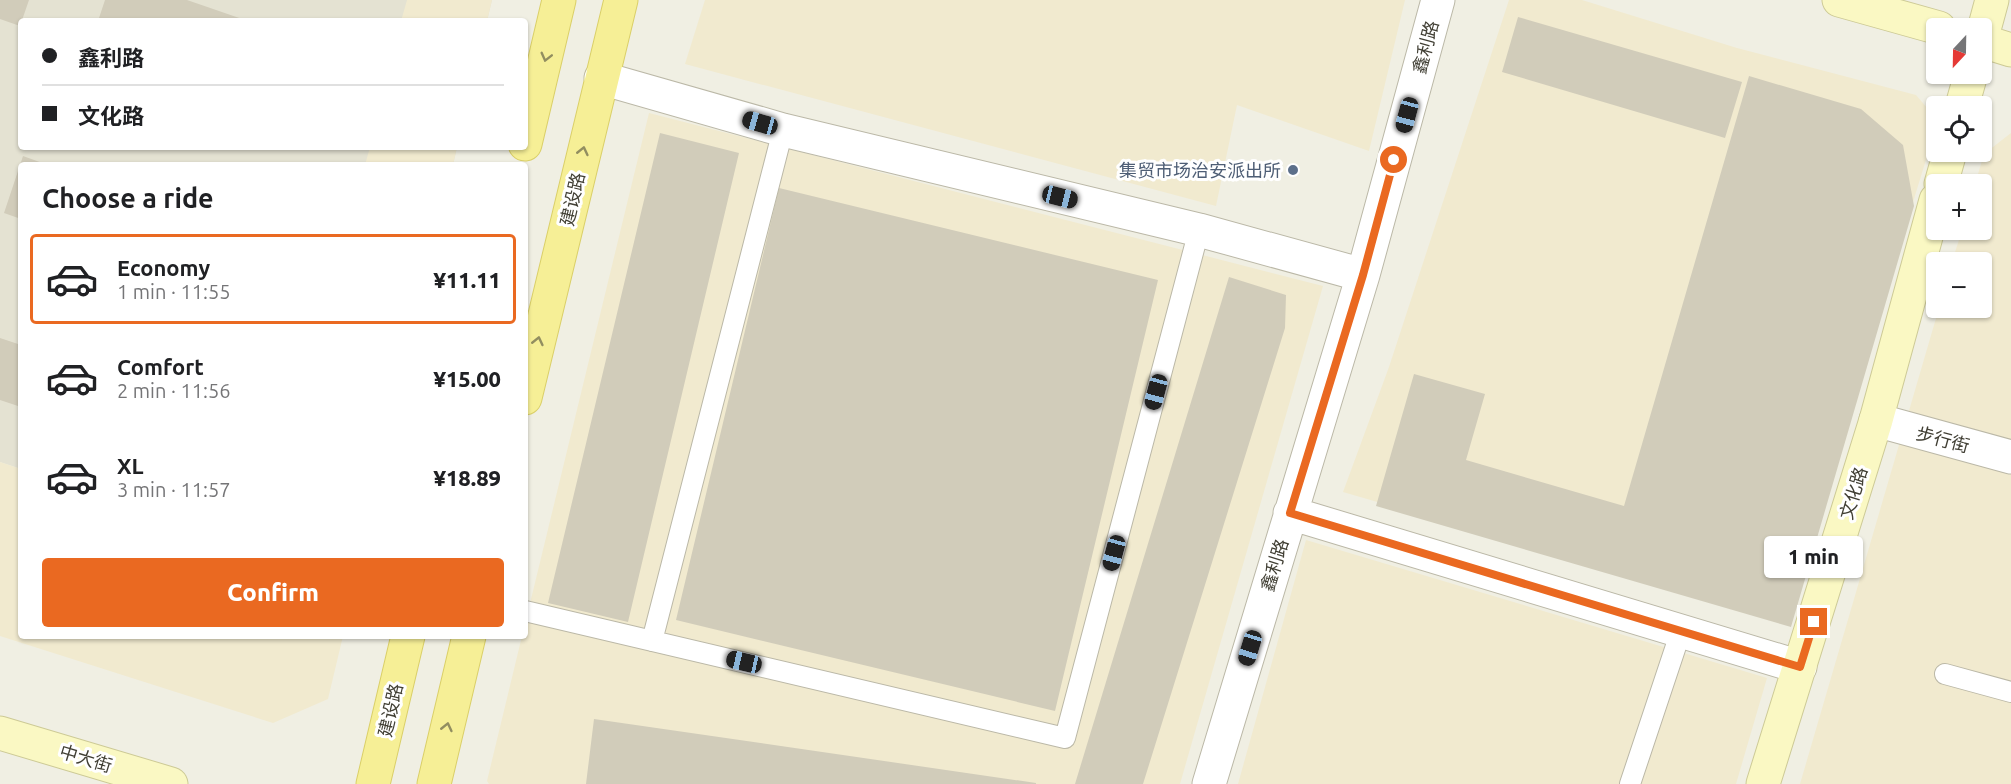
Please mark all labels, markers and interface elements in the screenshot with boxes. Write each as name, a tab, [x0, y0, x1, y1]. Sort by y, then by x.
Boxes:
street label: 鑫利路	[1408, 18, 1442, 76]
north arrow	[1926, 18, 1992, 84]
map controls	[1926, 18, 1992, 318]
text: 鑫利路	[78, 45, 144, 70]
one-way arrow	[540, 52, 553, 62]
car	[1394, 95, 1420, 135]
button: locate	[1926, 96, 1992, 162]
text: 文化路	[78, 103, 144, 128]
car	[740, 109, 780, 137]
one-way arrow	[576, 146, 589, 156]
route start	[1380, 146, 1407, 173]
place label: 集贸市场治安派出所	[1119, 160, 1281, 180]
marker: 集贸市场治安派出所	[1286, 163, 1300, 177]
street label: 建设路	[556, 170, 588, 228]
button: +	[1926, 174, 1992, 240]
text: Choose a ride	[42, 183, 214, 213]
car	[1040, 184, 1080, 210]
icon: car	[45, 252, 99, 306]
button: −	[1926, 252, 1992, 318]
text: Economy	[117, 255, 210, 280]
text: ¥11.11	[434, 267, 501, 292]
text: 1 min · 11:55	[117, 280, 231, 303]
one-way arrow	[531, 336, 544, 346]
icon: car	[45, 351, 99, 405]
text: Comfort	[117, 354, 204, 379]
text: ¥15.00	[434, 366, 501, 391]
car	[1143, 372, 1169, 412]
text: 2 min · 11:56	[117, 379, 231, 402]
street label: 步行街	[1914, 422, 1972, 456]
icon: car	[45, 450, 99, 504]
text: XL	[117, 453, 144, 478]
street label: 文化路	[1836, 464, 1870, 522]
text: ¥18.89	[434, 465, 501, 490]
text: 3 min · 11:57	[117, 478, 231, 501]
car	[1101, 533, 1127, 573]
callout: 1 min	[1764, 535, 1864, 577]
street label: 鑫利路	[1257, 536, 1291, 594]
text: 1 min	[1788, 545, 1839, 568]
button: Confirm	[42, 558, 504, 627]
route end	[1800, 608, 1827, 635]
car	[1236, 628, 1264, 668]
car	[724, 649, 764, 675]
street label: 建设路	[374, 681, 406, 739]
one-way arrow	[440, 722, 453, 732]
street label: 中大街	[57, 741, 115, 775]

